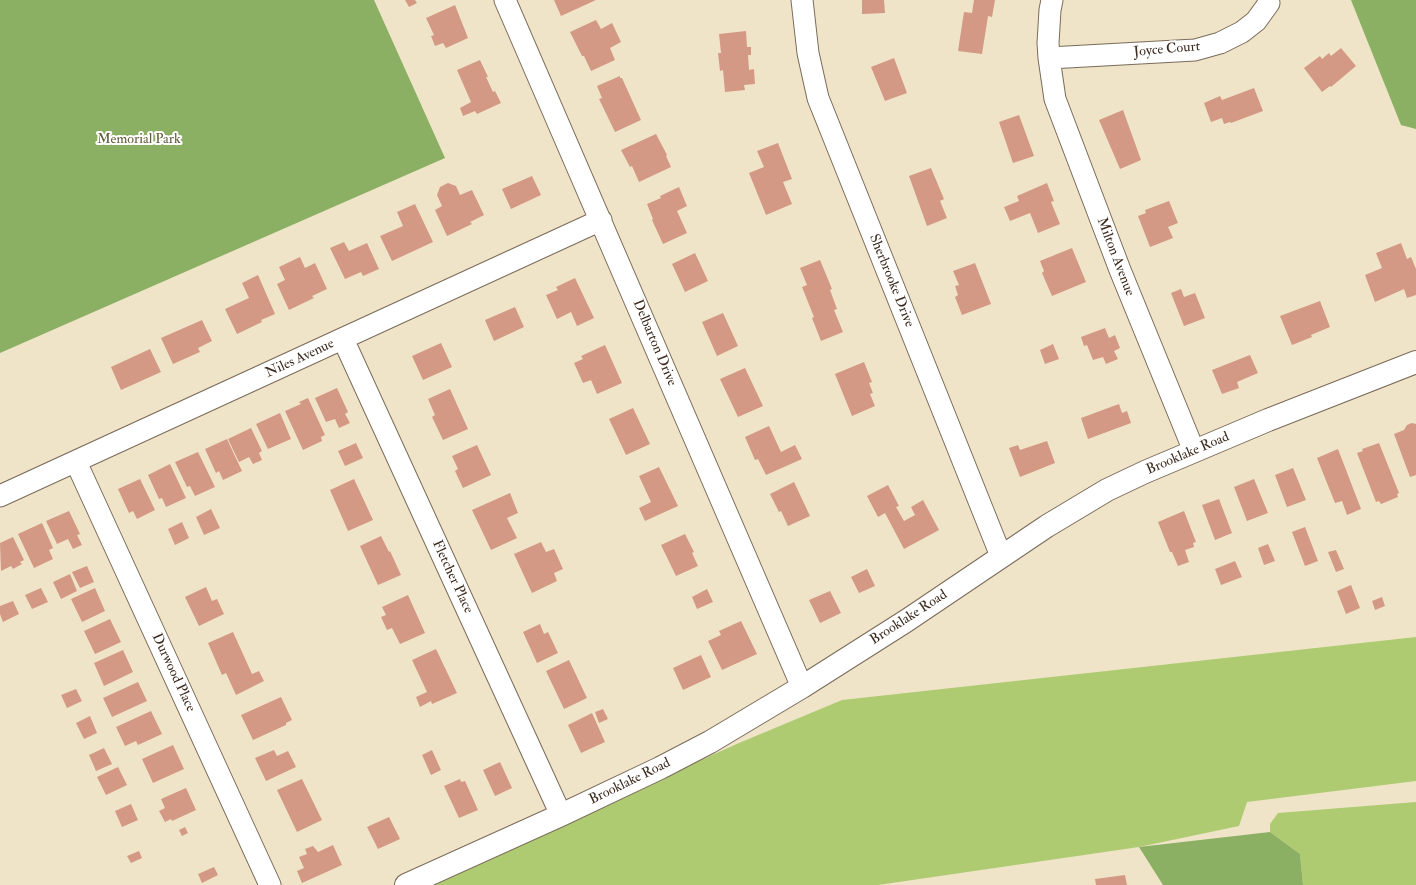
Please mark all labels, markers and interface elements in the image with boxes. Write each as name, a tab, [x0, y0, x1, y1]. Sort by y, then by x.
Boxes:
street label: Joyce Court	[1133, 39, 1201, 61]
park label: Memorial Park	[97, 132, 181, 148]
street label: Milton Avenue	[1092, 215, 1138, 299]
street label: Sherbrooke Drive	[865, 232, 917, 330]
street label: Delbarton Drive	[628, 297, 680, 389]
street label: Niles Avenue	[263, 336, 337, 382]
street label: Brooklake Road	[1144, 429, 1232, 479]
street label: Fletcher Place	[428, 538, 476, 616]
street label: Brooklake Road	[867, 587, 951, 649]
street label: Durwood Place	[147, 631, 199, 715]
street label: Brooklake Road	[587, 755, 673, 809]

